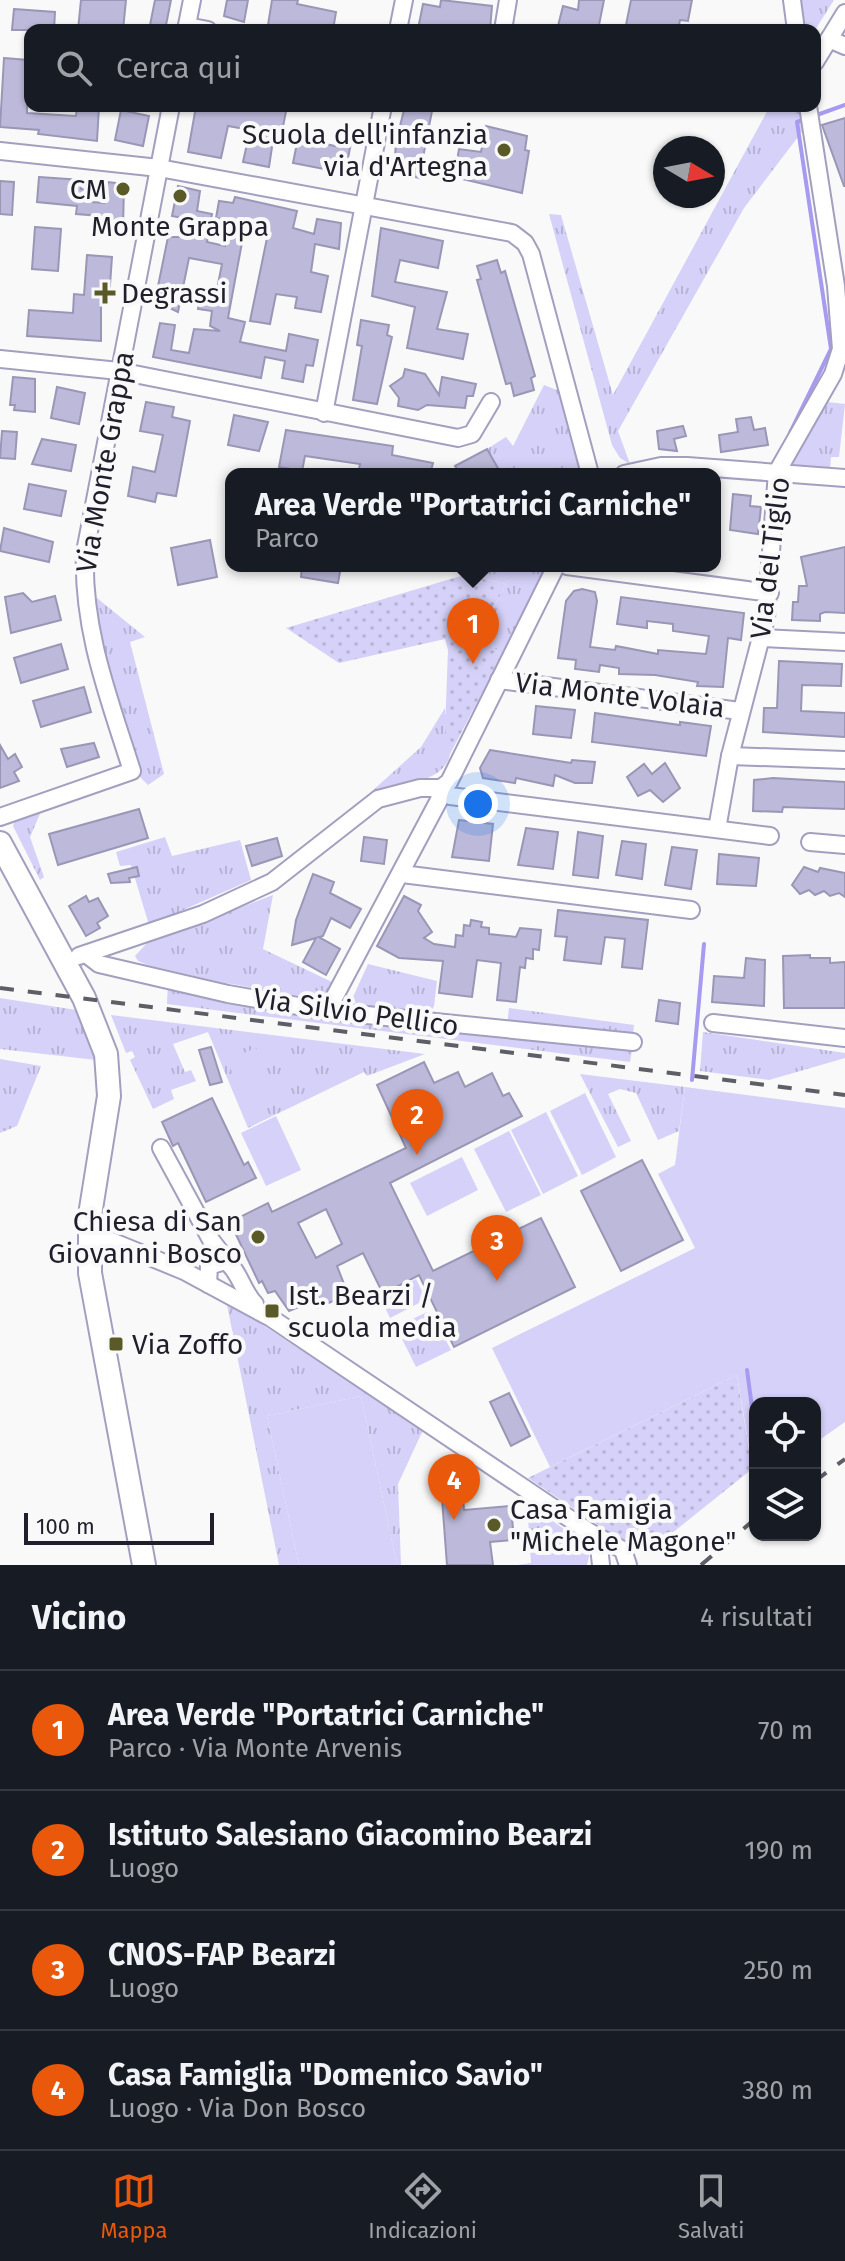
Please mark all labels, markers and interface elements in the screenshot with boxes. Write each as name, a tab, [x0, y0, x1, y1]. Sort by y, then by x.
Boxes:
search box	[24, 24, 821, 112]
icon: search	[52, 46, 96, 90]
text: Cerca qui	[116, 50, 241, 86]
place label: Scuola dell'infanzia via d'Artegna	[242, 118, 488, 183]
north arrow	[653, 136, 725, 208]
marker: Scuola dell'infanzia via d'Artegna	[495, 141, 513, 159]
place label: CM	[70, 173, 107, 206]
marker: CM	[114, 180, 132, 198]
marker: Monte Grappa	[171, 187, 189, 205]
place label: Monte Grappa	[91, 210, 269, 243]
place label: Degrassi	[121, 277, 227, 310]
marker: Degrassi	[96, 284, 114, 302]
street label: Via Monte Grappa	[69, 349, 141, 575]
popup	[225, 468, 721, 572]
street label: Via del Tiglio	[744, 475, 796, 641]
text: Area Verde "Portatrici Carniche"	[255, 487, 691, 523]
text: Parco	[255, 523, 319, 554]
pin: 1	[447, 598, 499, 664]
street label: Via Monte Volaia	[513, 666, 727, 724]
your location	[458, 784, 498, 824]
street label: Via Silvio Pellico	[251, 981, 461, 1043]
pin: 2	[391, 1089, 443, 1155]
place label: Chiesa di San Giovanni Bosco	[48, 1205, 242, 1270]
pin: 3	[471, 1215, 523, 1281]
marker: Chiesa di San Giovanni Bosco	[249, 1228, 267, 1246]
place label: Ist. Bearzi / scuola media	[288, 1279, 457, 1344]
marker: Ist. Bearzi / scuola media	[263, 1302, 281, 1320]
place label: Via Zoffo	[132, 1328, 243, 1361]
marker: Via Zoffo	[107, 1335, 125, 1353]
map controls	[749, 1397, 821, 1541]
button: locate	[749, 1397, 821, 1469]
pin: 4	[428, 1454, 480, 1520]
button: layers	[749, 1469, 821, 1541]
place label: Casa Famigia "Michele Magone"	[510, 1493, 736, 1558]
scale bar	[24, 1509, 214, 1545]
text: 100 m	[36, 1513, 95, 1540]
marker: Casa Famigia "Michele Magone"	[485, 1516, 503, 1534]
text: Vicino	[32, 1597, 126, 1638]
text: 4 risultati	[700, 1602, 813, 1633]
text: Area Verde "Portatrici Carniche"	[108, 1697, 544, 1733]
text: 1	[52, 1715, 64, 1746]
text: 70 m	[758, 1715, 813, 1746]
text: Parco · Via Monte Arvenis	[108, 1733, 402, 1764]
text: Istituto Salesiano Giacomino Bearzi	[108, 1817, 592, 1853]
text: 2	[51, 1835, 65, 1866]
text: 190 m	[744, 1835, 813, 1866]
text: Luogo	[108, 1853, 179, 1884]
text: CNOS-FAP Bearzi	[108, 1937, 336, 1973]
text: 3	[51, 1955, 65, 1986]
text: 250 m	[743, 1955, 813, 1986]
text: Luogo	[108, 1973, 179, 2004]
text: Casa Famiglia "Domenico Savio"	[108, 2057, 543, 2093]
text: 4	[51, 2075, 65, 2106]
text: 380 m	[742, 2075, 813, 2106]
text: Luogo · Via Don Bosco	[108, 2093, 366, 2124]
tab: Mappa	[100, 2169, 167, 2244]
tab: Indicazioni	[368, 2169, 477, 2244]
tab: Salvati	[678, 2169, 745, 2244]

